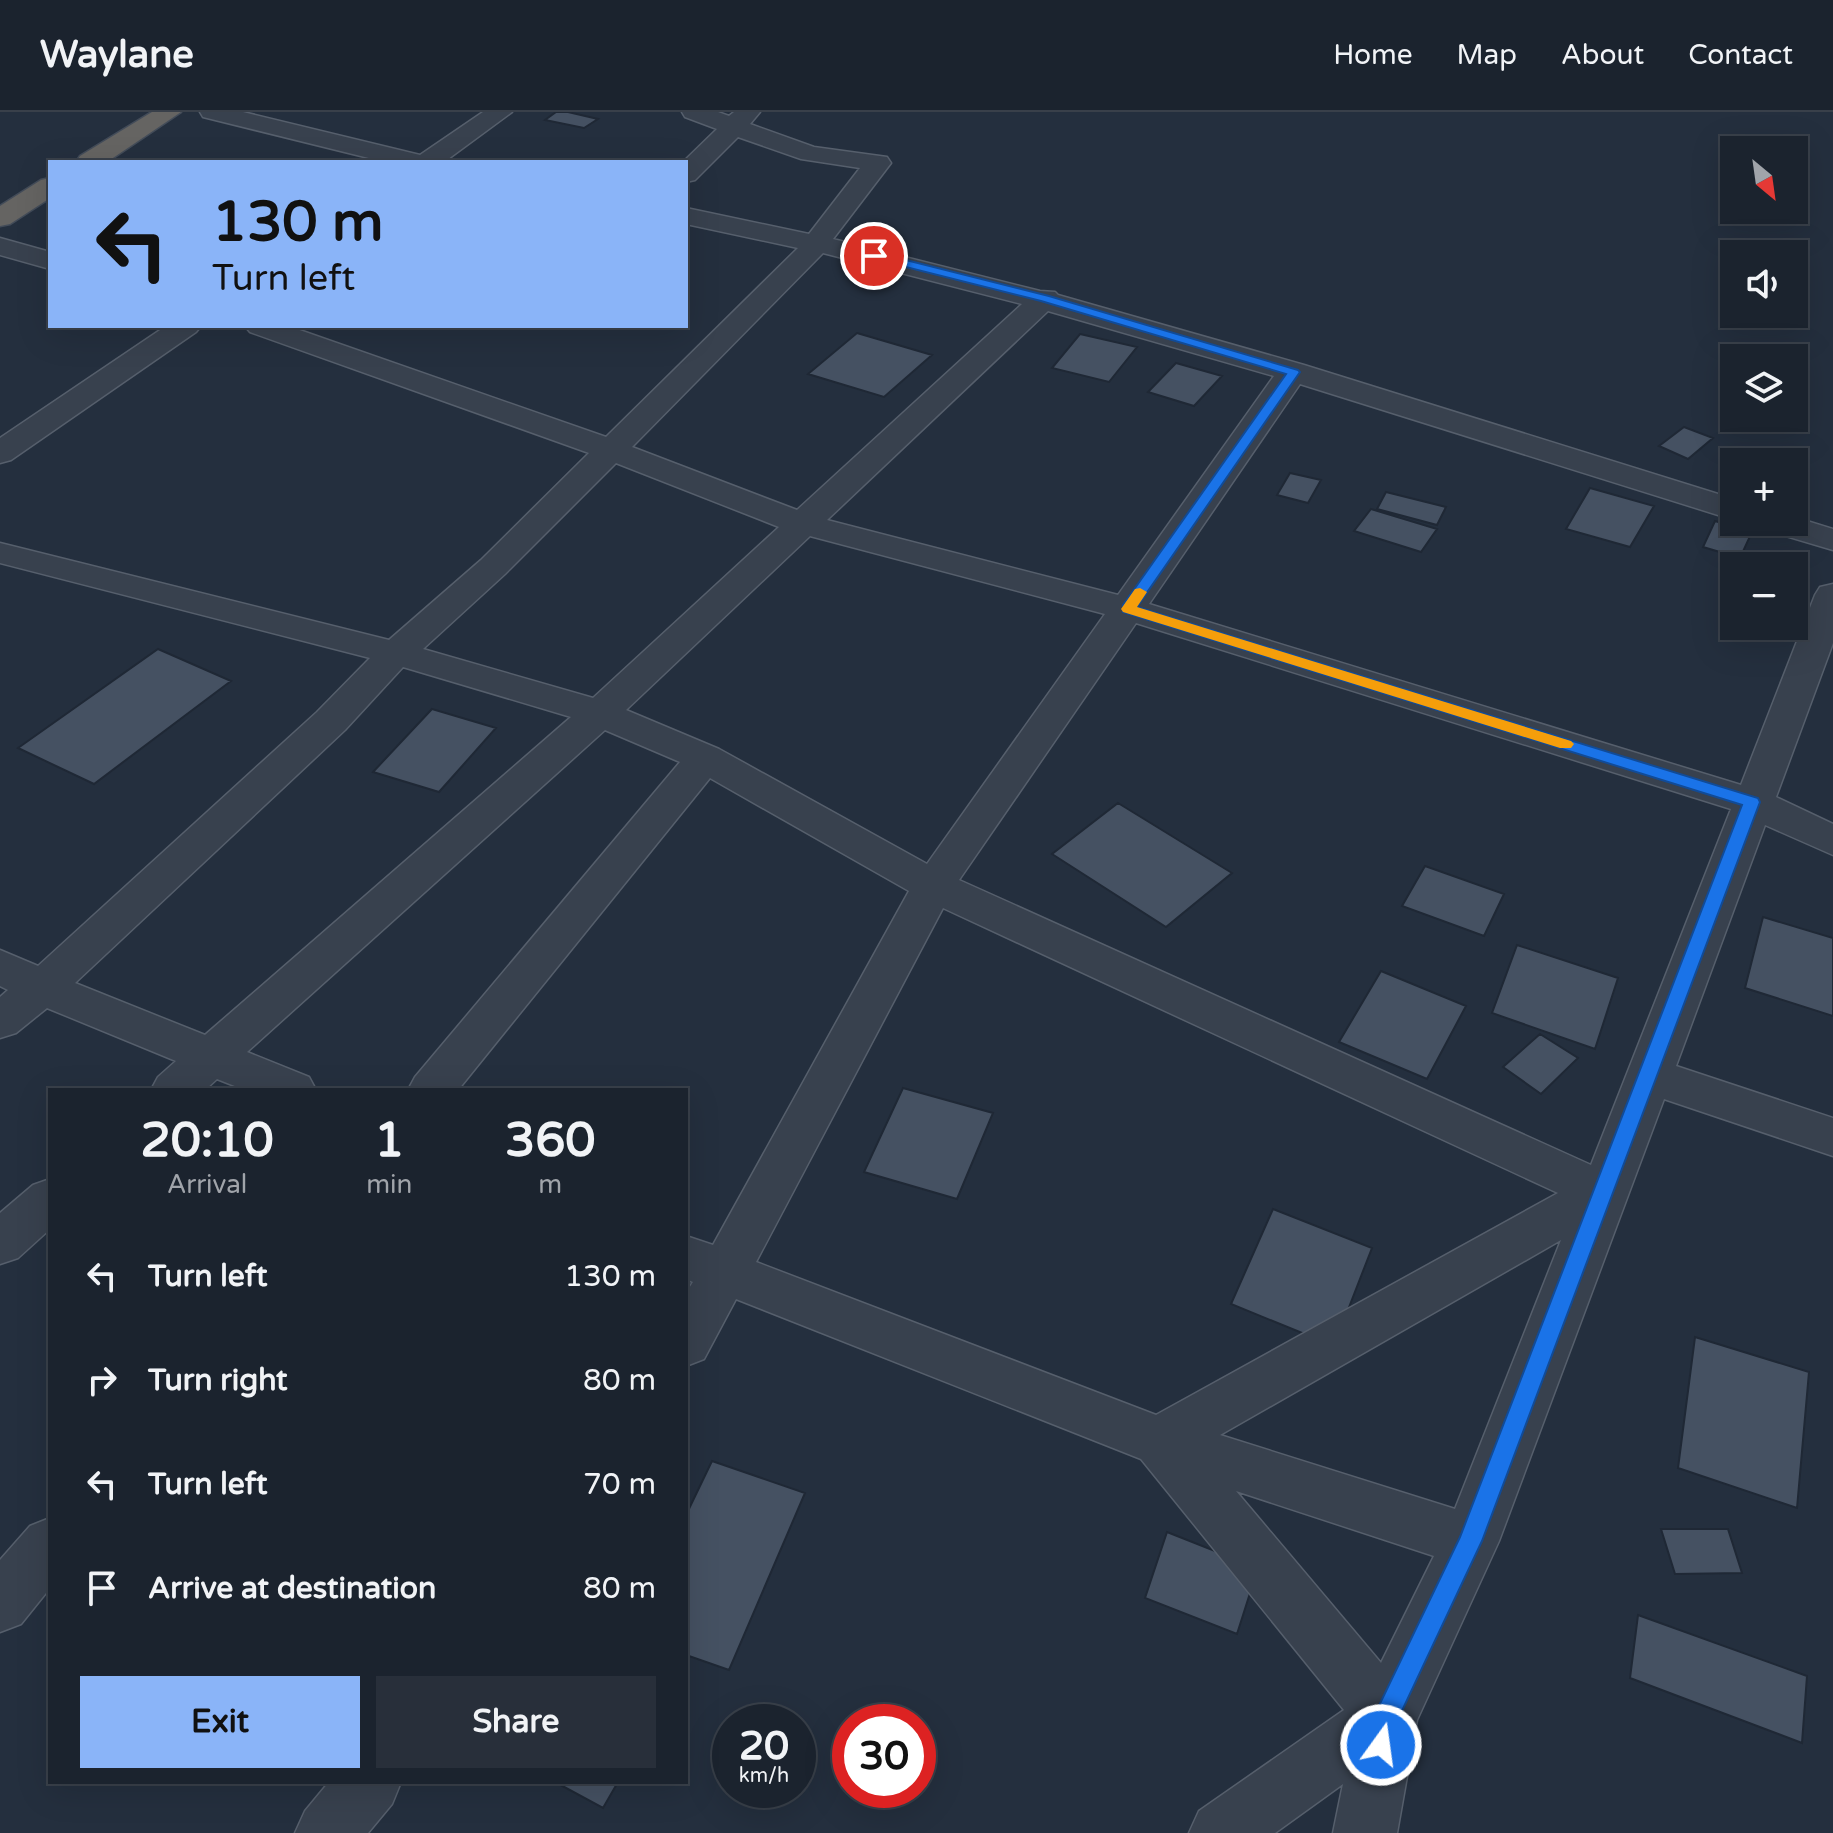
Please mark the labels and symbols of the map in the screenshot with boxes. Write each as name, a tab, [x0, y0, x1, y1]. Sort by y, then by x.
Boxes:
north arrow	[1720, 136, 1808, 224]
pin	[840, 222, 908, 290]
position arrow	[1339, 1703, 1423, 1787]
speed limit sign: 30	[832, 1704, 936, 1808]

